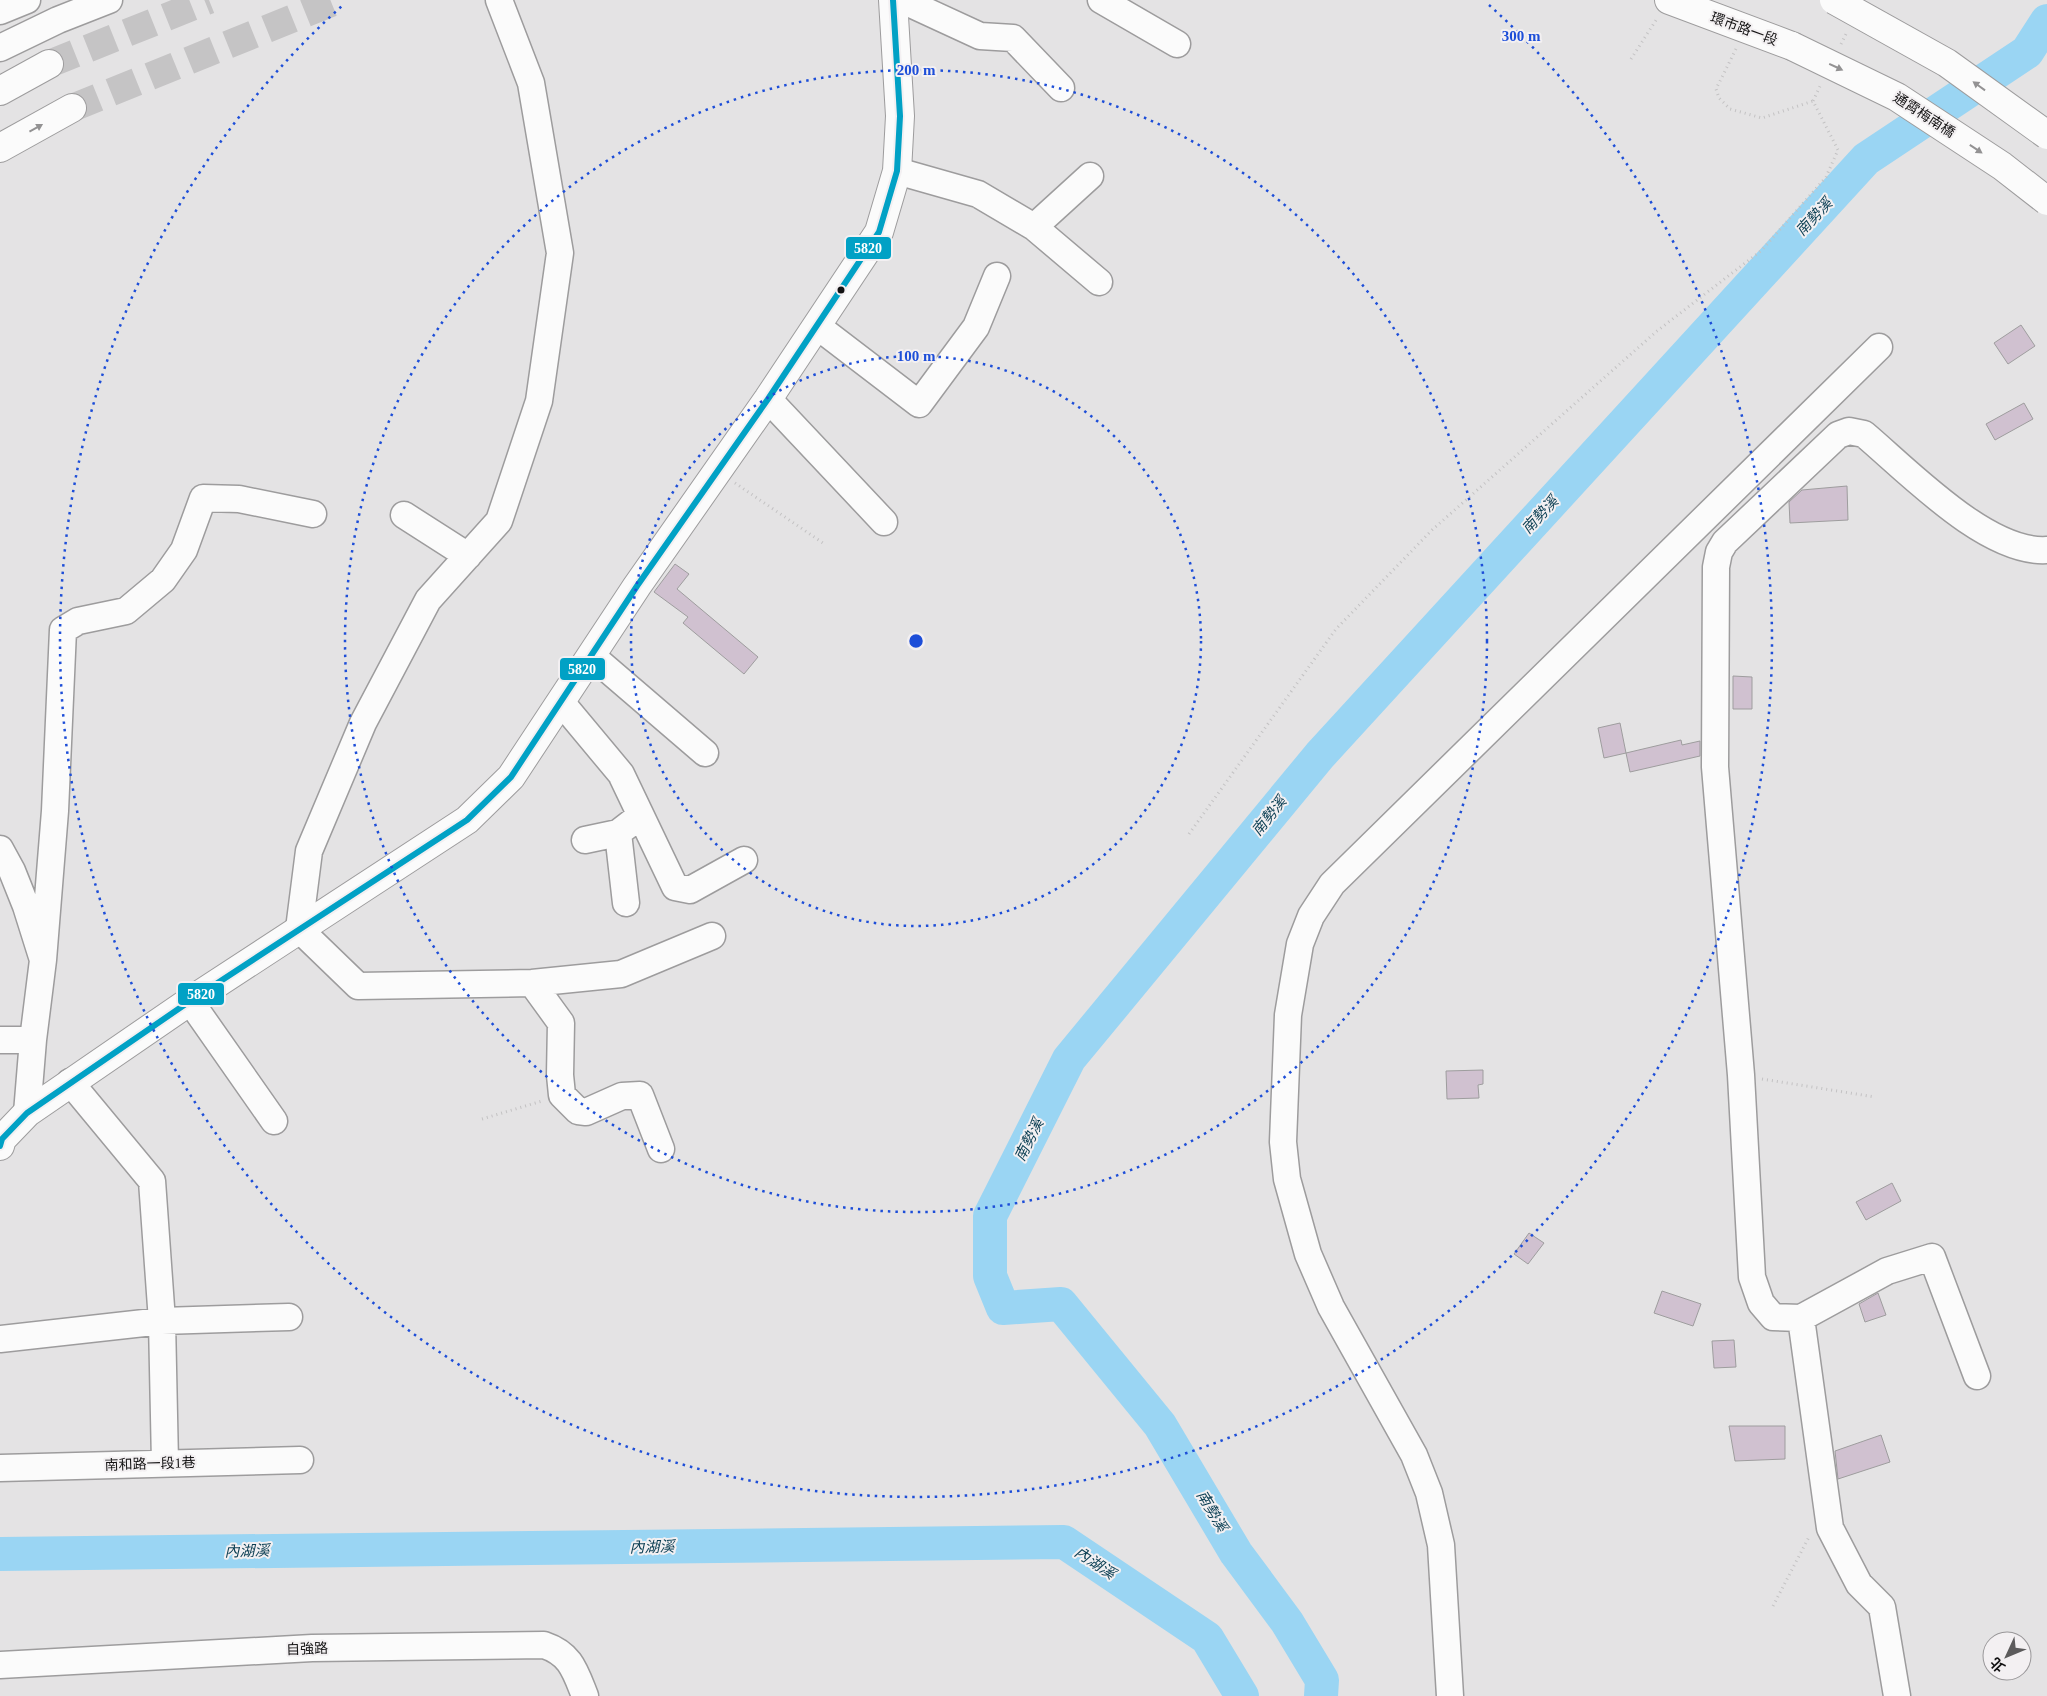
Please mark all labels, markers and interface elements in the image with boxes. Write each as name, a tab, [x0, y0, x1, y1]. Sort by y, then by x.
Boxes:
street label: 環市路一段	[1709, 10, 1779, 48]
text: 300 m	[1502, 28, 1541, 44]
text: 200 m	[897, 62, 936, 78]
one-way arrow	[1828, 63, 1843, 72]
one-way arrow	[1972, 81, 1986, 91]
street label: 通霄梅南橋	[1891, 90, 1957, 140]
one-way arrow	[29, 124, 44, 132]
one-way arrow	[1969, 144, 1982, 154]
water label: 南勢溪	[1793, 194, 1837, 239]
line badge: 5820	[845, 236, 892, 260]
text: 5820	[854, 241, 882, 256]
unlabelled marker	[836, 285, 846, 295]
text: 100 m	[897, 348, 936, 364]
water label: 南勢溪	[1519, 492, 1563, 537]
centre of rings	[907, 632, 925, 650]
line badge: 5820	[559, 657, 606, 681]
text: 5820	[568, 662, 596, 677]
water label: 南勢溪	[1249, 792, 1291, 839]
line badge: 5820	[177, 982, 225, 1006]
text: 5820	[187, 987, 215, 1002]
water label: 南勢溪	[1012, 1115, 1047, 1164]
street label: 南和路一段1巷	[104, 1455, 196, 1473]
water label: 南勢溪	[1194, 1488, 1231, 1536]
water label: 內湖溪	[629, 1539, 677, 1555]
water label: 內湖溪	[224, 1543, 272, 1559]
water label: 內湖溪	[1072, 1544, 1120, 1583]
north arrow	[1982, 1631, 2032, 1681]
street label: 自強路	[286, 1641, 328, 1657]
text: 北	[1988, 1654, 2008, 1675]

